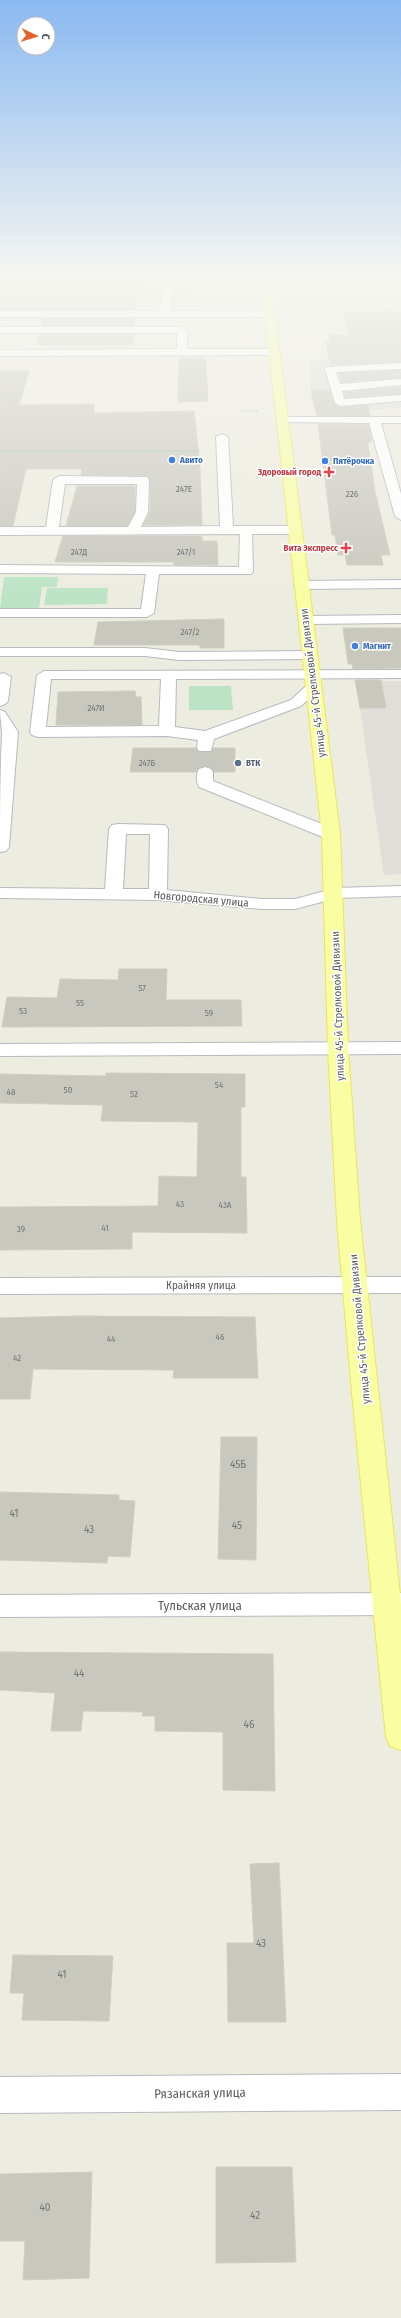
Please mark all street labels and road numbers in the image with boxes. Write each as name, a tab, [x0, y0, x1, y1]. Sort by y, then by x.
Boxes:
street label: улица 45-й Стрелковой Дивизии	[297, 608, 329, 758]
street label: Новгородская улица	[153, 888, 249, 910]
street label: улица 45-й Стрелковой Дивизии	[329, 931, 347, 1081]
street label: улица 45-й Стрелковой Дивизии	[347, 1254, 373, 1404]
street label: Крайняя улица	[166, 1279, 236, 1292]
street label: Тульская улица	[158, 1598, 242, 1613]
street label: Рязанская улица	[154, 2085, 246, 2101]

